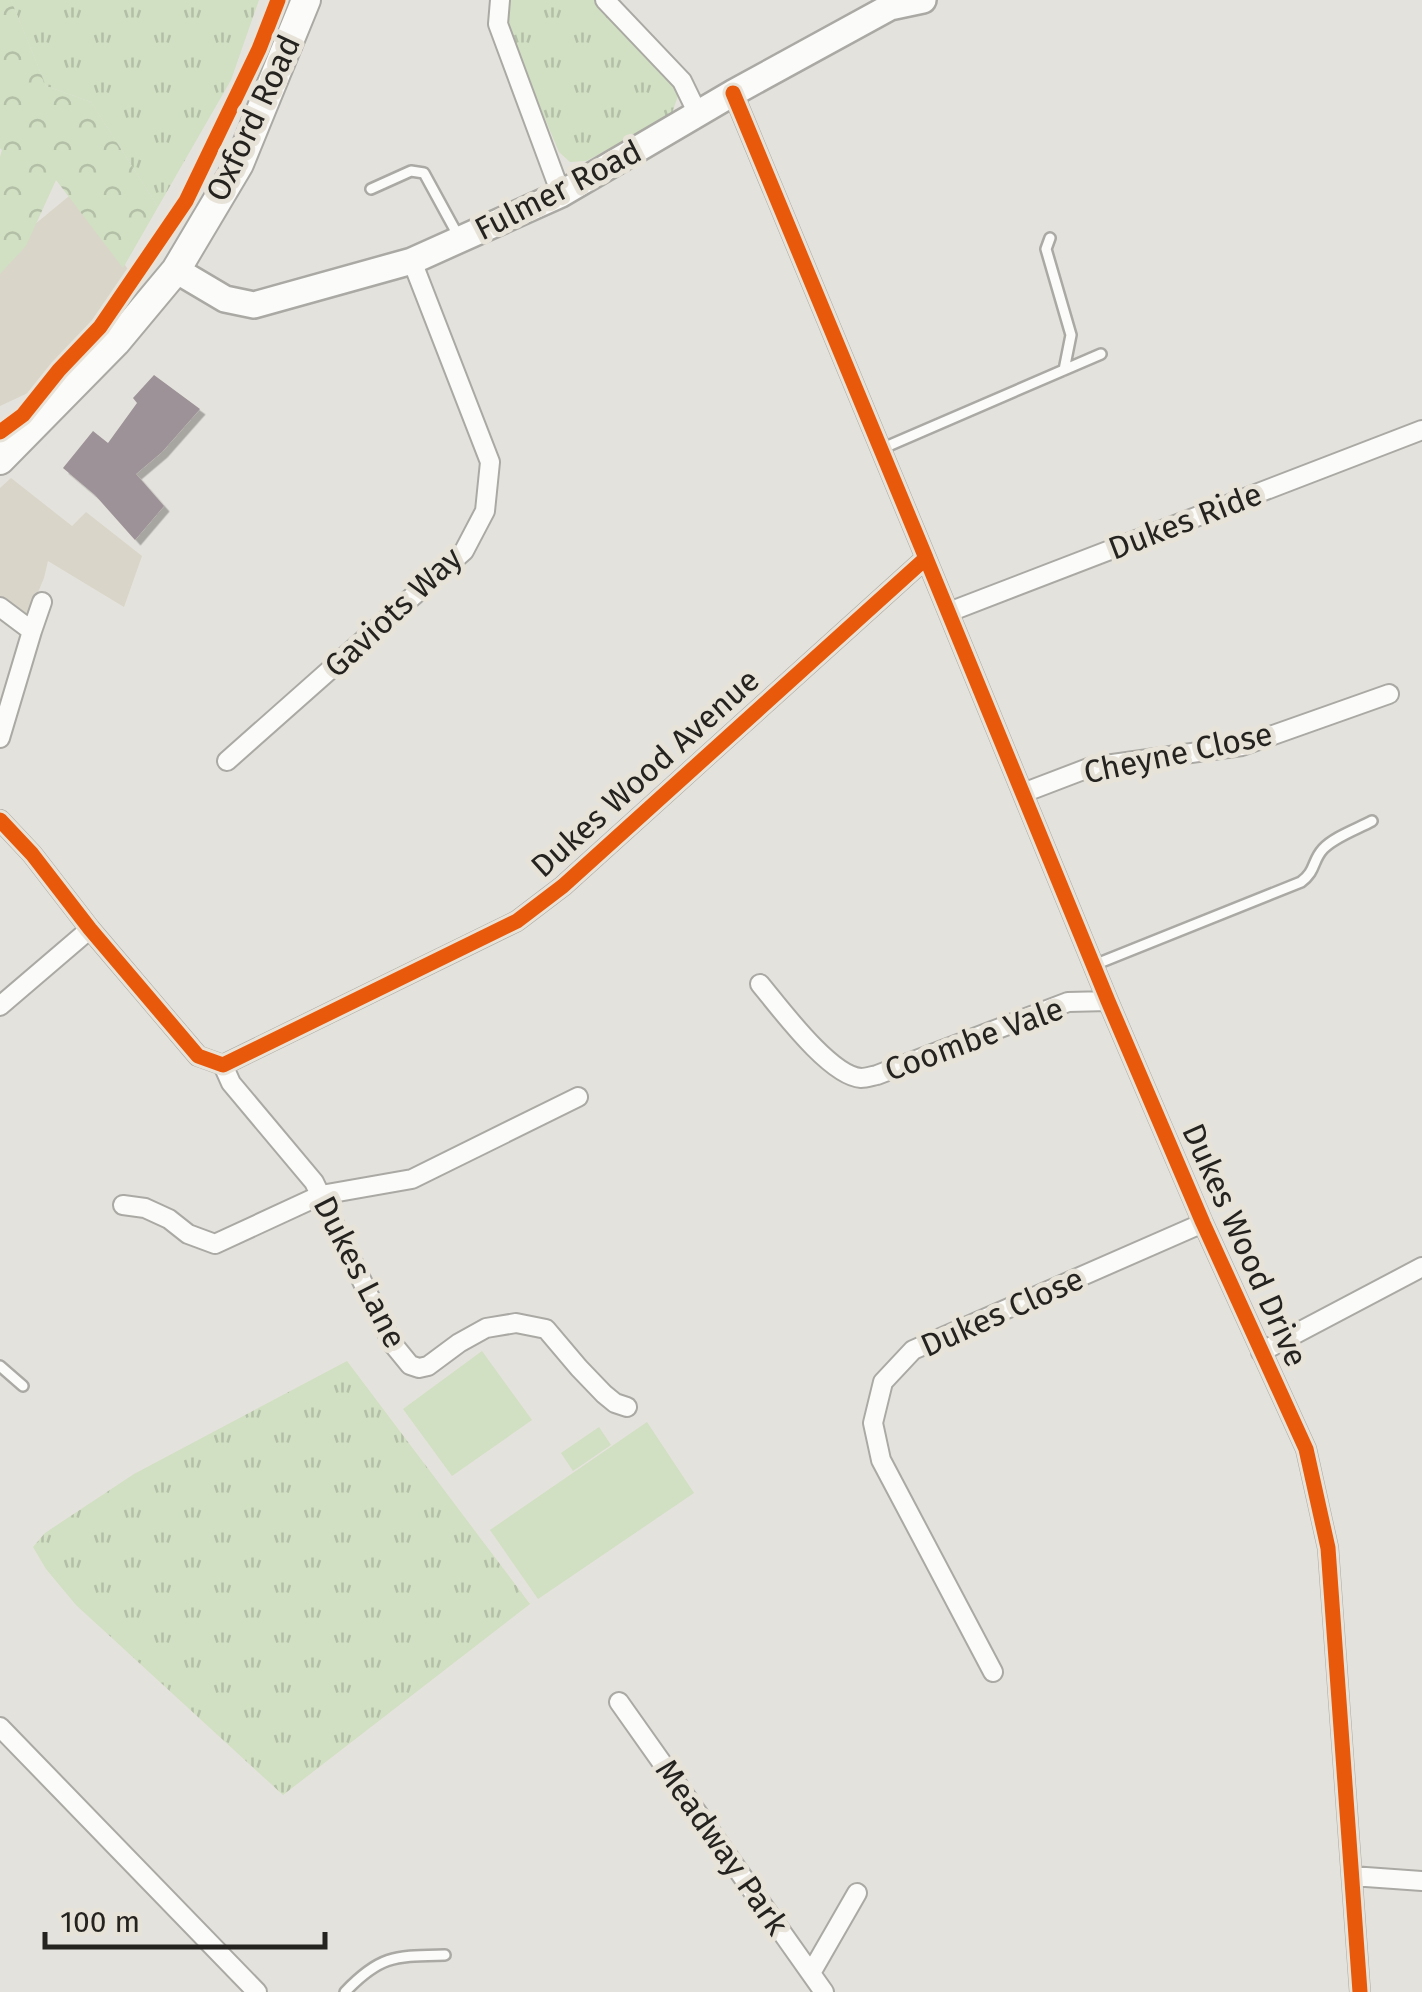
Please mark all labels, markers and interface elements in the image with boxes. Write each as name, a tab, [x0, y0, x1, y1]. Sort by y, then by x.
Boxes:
street label: Oxford Road	[198, 29, 308, 207]
street label: Fulmer Road	[468, 132, 648, 248]
street label: Dukes Ride	[1103, 474, 1267, 568]
street label: Gaviots Way	[317, 539, 470, 685]
street label: Dukes Wood Avenue	[523, 661, 767, 885]
street label: Cheyne Close	[1080, 714, 1276, 792]
street label: Coombe Vale	[880, 989, 1068, 1089]
street label: Dukes Wood Drive	[1174, 1117, 1316, 1373]
street label: Dukes Lane	[306, 1190, 414, 1354]
street label: Dukes Close	[915, 1259, 1089, 1365]
street label: Meadway Park	[648, 1752, 797, 1942]
scale bar	[45, 1887, 325, 1949]
text: 100 m	[60, 1904, 140, 1940]

